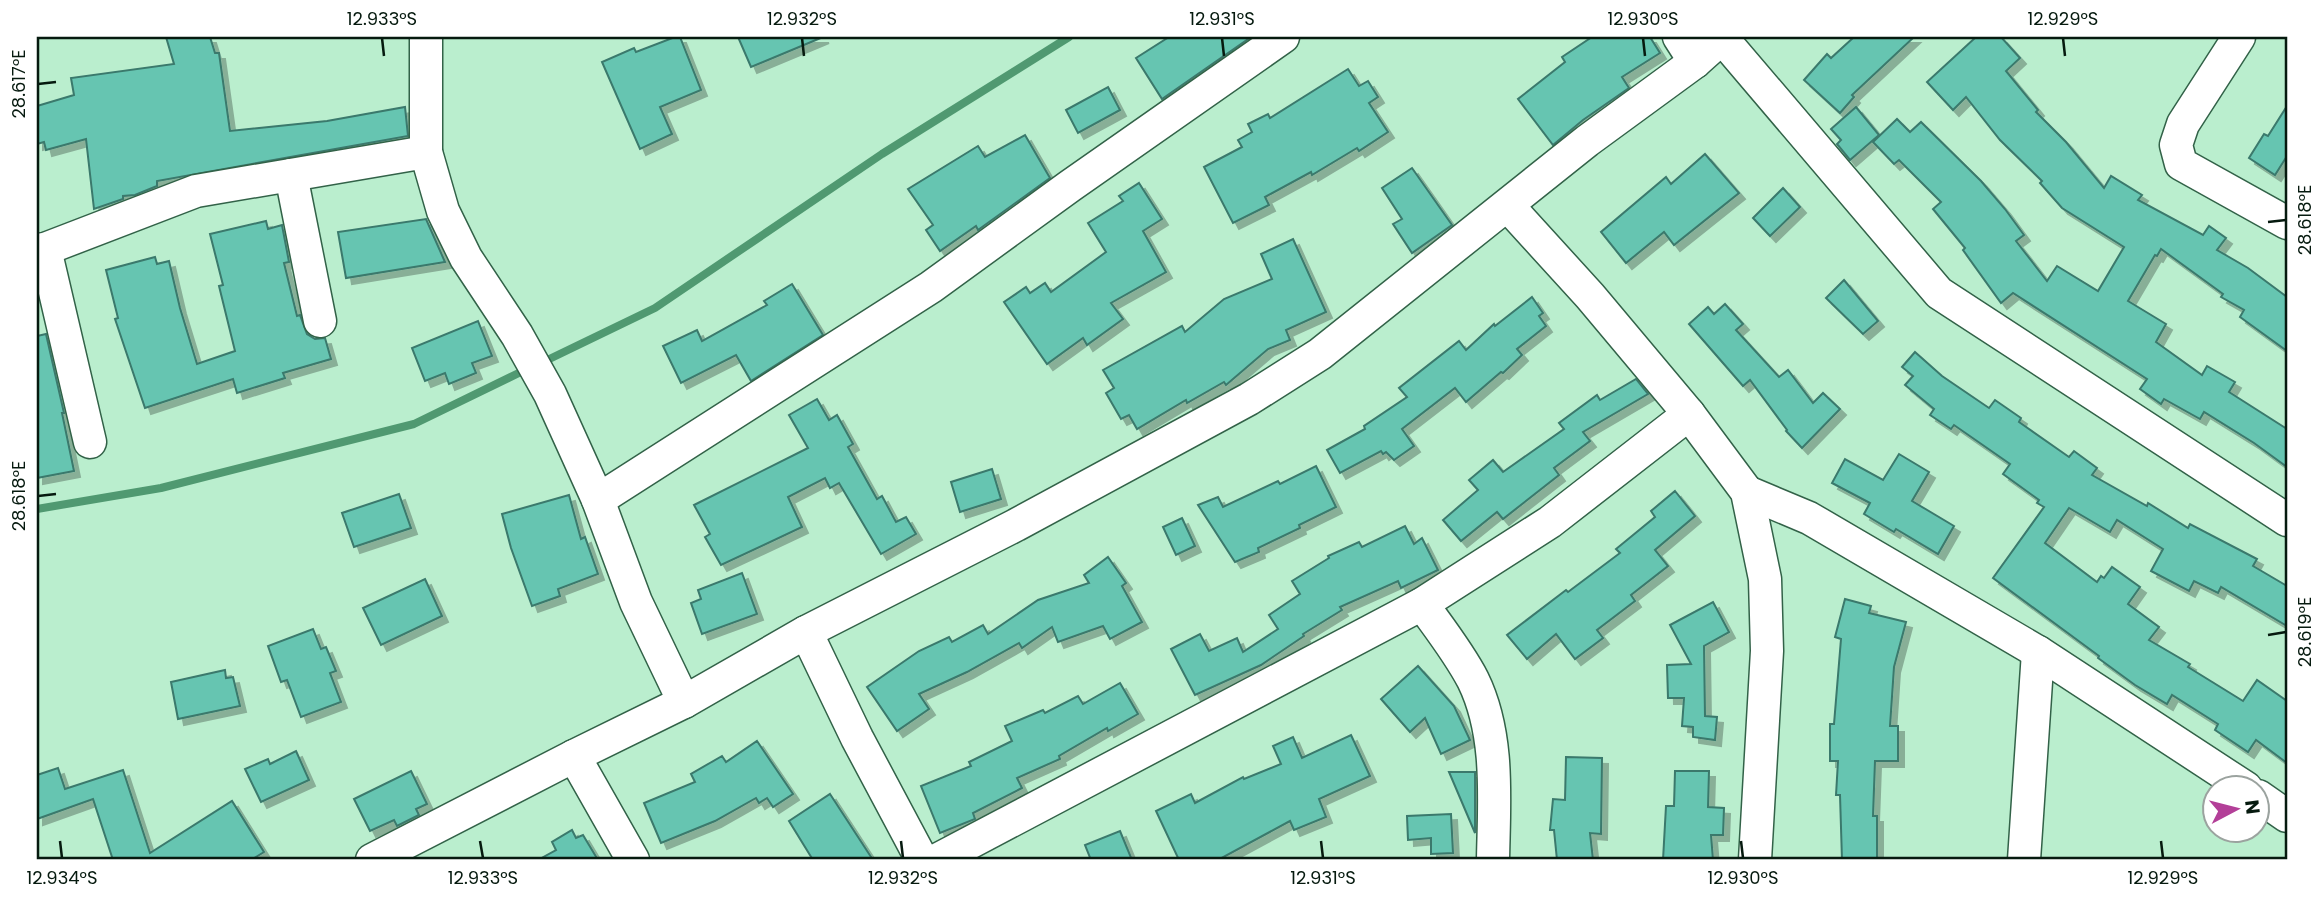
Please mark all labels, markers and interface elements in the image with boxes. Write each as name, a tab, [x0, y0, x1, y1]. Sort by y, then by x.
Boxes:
text: 12.933°S	[347, 6, 417, 31]
text: 12.932°S	[767, 6, 837, 31]
text: 12.931°S	[1189, 6, 1255, 31]
text: 12.930°S	[1607, 6, 1679, 31]
text: 12.929°S	[2028, 6, 2098, 31]
text: 28.617°E	[6, 49, 31, 119]
text: 28.618°E	[2292, 185, 2317, 255]
text: 28.618°E	[6, 461, 31, 531]
text: 28.619°E	[2292, 597, 2317, 667]
north arrow	[2202, 774, 2272, 844]
text: N	[2238, 798, 2267, 816]
text: 12.934°S	[26, 865, 98, 890]
text: 12.933°S	[448, 865, 518, 890]
text: 12.932°S	[868, 865, 938, 890]
text: 12.931°S	[1290, 865, 1356, 890]
text: 12.930°S	[1707, 865, 1779, 890]
text: 12.929°S	[2128, 865, 2198, 890]

